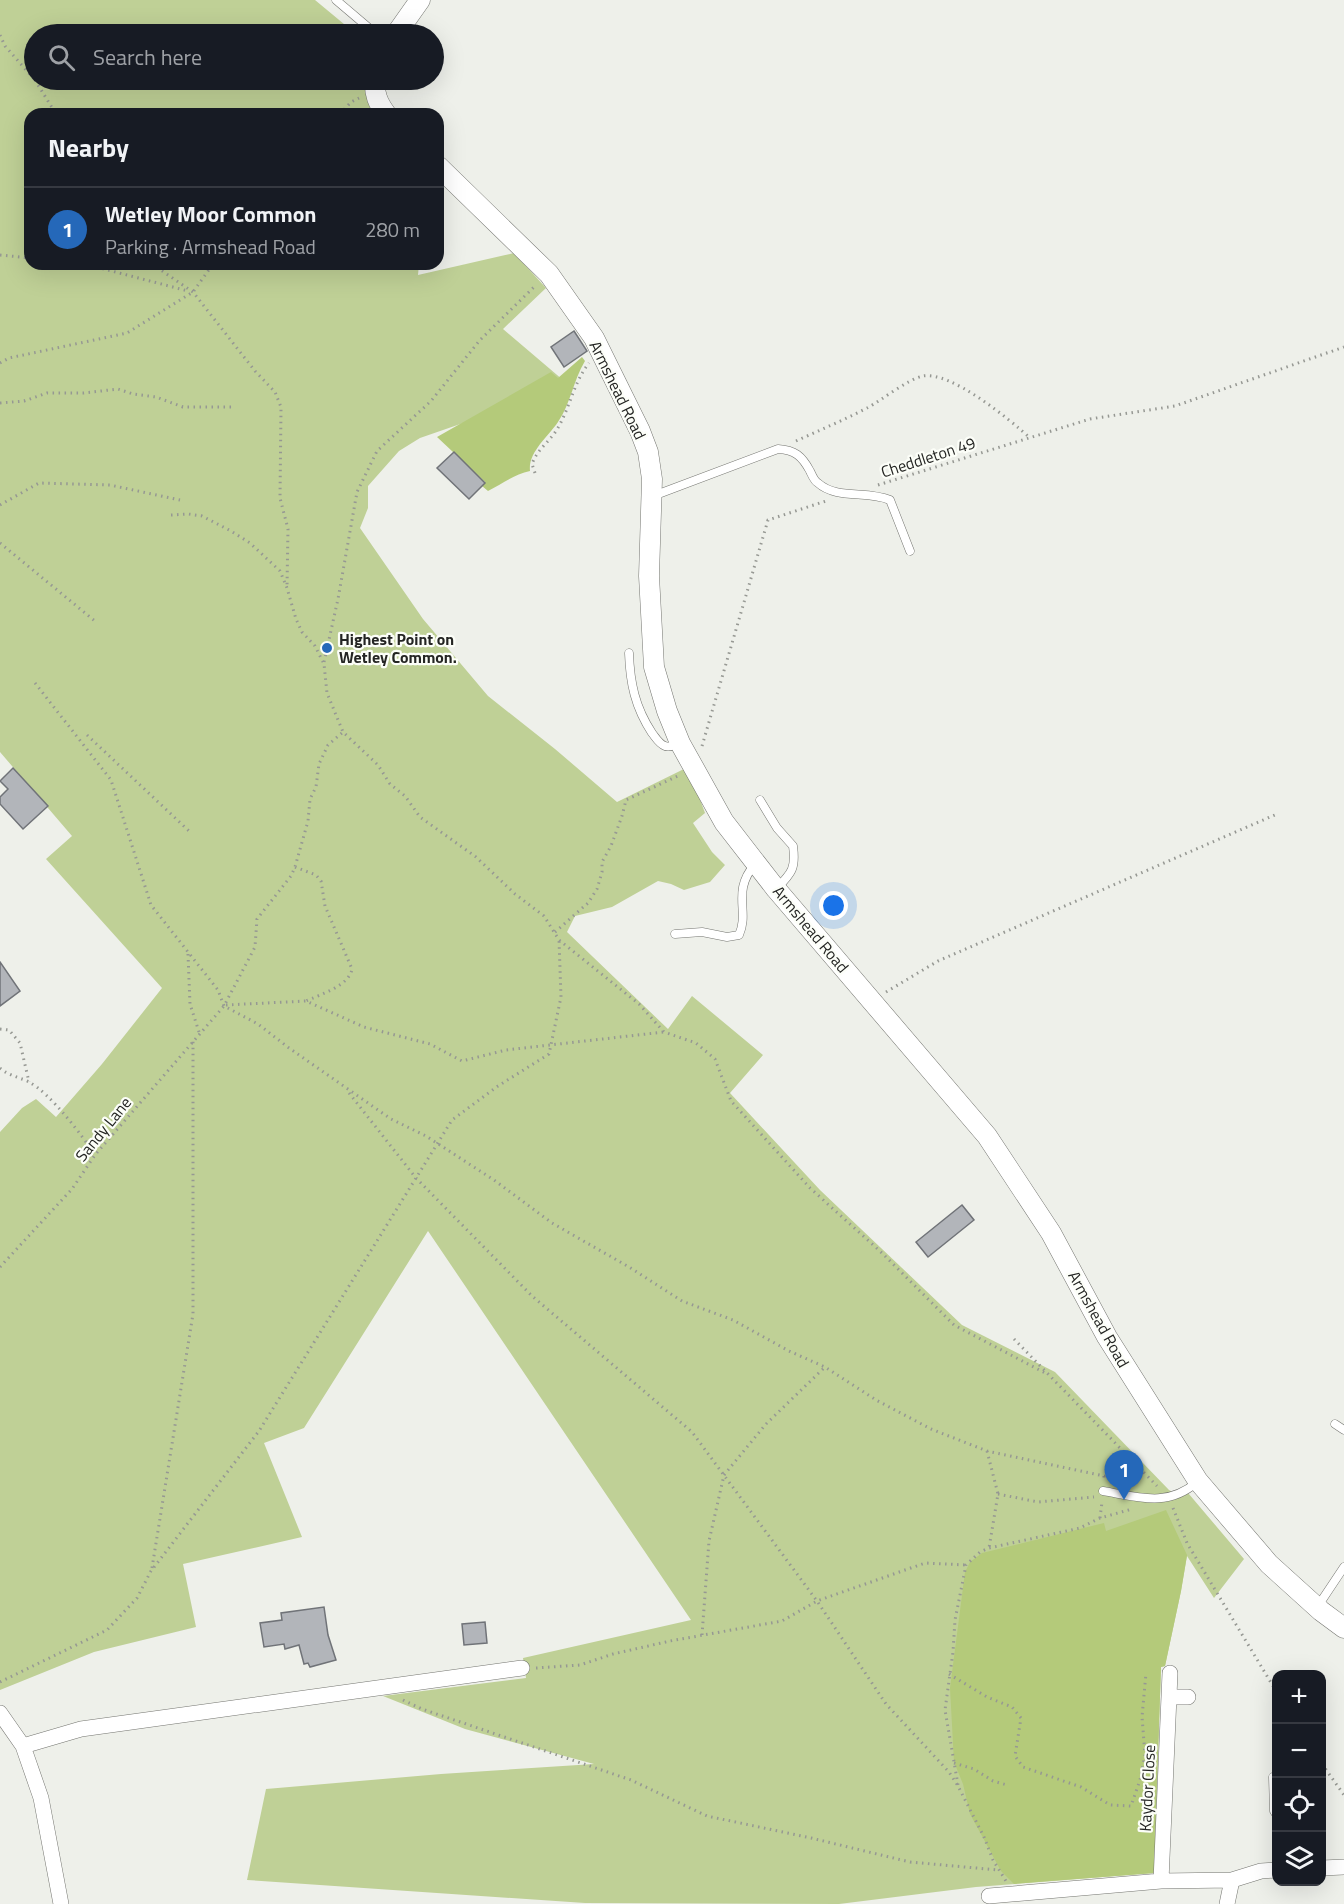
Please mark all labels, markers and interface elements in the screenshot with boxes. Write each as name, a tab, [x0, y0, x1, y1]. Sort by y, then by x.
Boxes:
search box	[24, 24, 444, 90]
text: Search here	[93, 40, 202, 74]
icon: search	[45, 41, 78, 74]
text: Nearby	[48, 128, 129, 167]
text: Wetley Moor Common	[105, 197, 317, 231]
text: 1	[62, 214, 73, 245]
text: 280 m	[365, 214, 420, 245]
text: Parking · Armshead Road	[105, 231, 316, 262]
street label: Armshead Road	[584, 337, 652, 443]
street label: Cheddleton 49	[878, 430, 978, 484]
place label: Highest Point on Wetley Common.	[339, 627, 457, 669]
marker: Highest Point on Wetley Common.	[320, 641, 334, 655]
street label: Armshead Road	[767, 880, 855, 978]
your location	[819, 891, 848, 920]
street label: Sandy Lane	[69, 1091, 137, 1167]
street label: Armshead Road	[1063, 1266, 1135, 1372]
pin: 1	[1104, 1450, 1144, 1500]
map controls	[1272, 1670, 1326, 1886]
button: +	[1272, 1670, 1326, 1724]
button: −	[1272, 1724, 1326, 1778]
street label: Kaydor Close	[1133, 1744, 1161, 1832]
button: locate	[1272, 1778, 1326, 1832]
button: layers	[1272, 1832, 1326, 1886]

